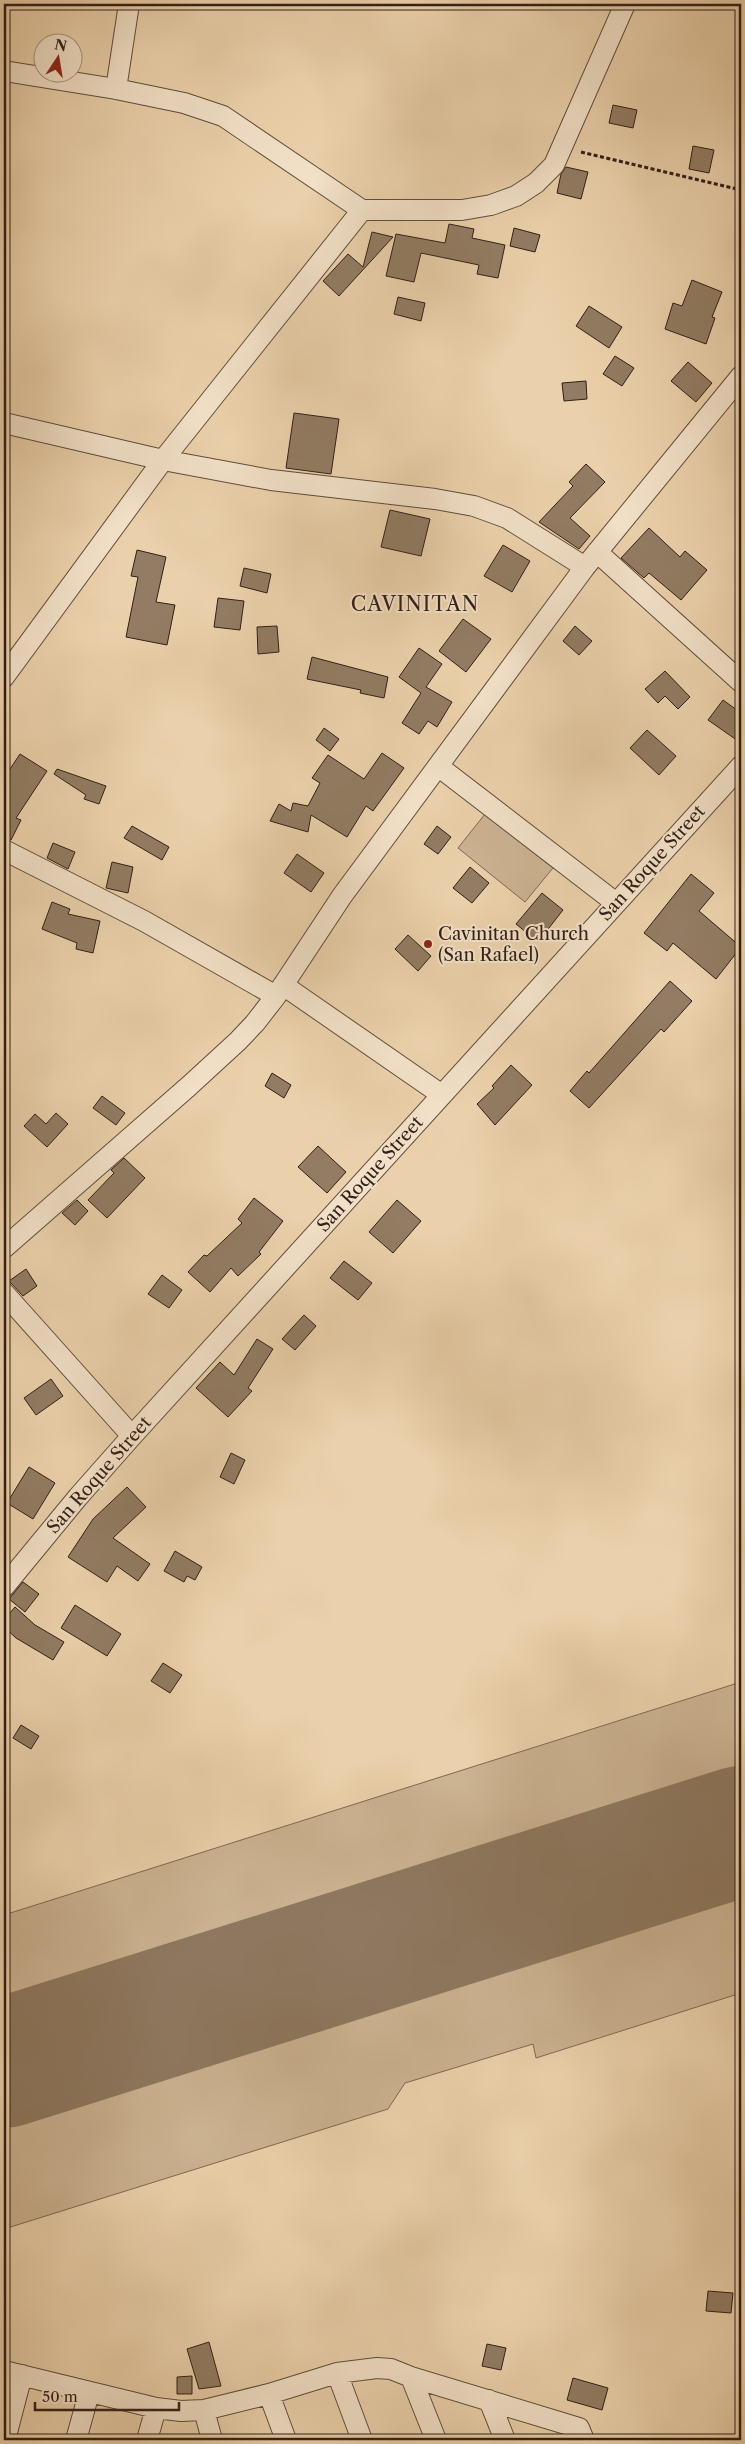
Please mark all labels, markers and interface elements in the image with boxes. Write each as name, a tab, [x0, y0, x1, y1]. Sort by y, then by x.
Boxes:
north arrow	[32, 32, 82, 82]
text: N	[53, 35, 69, 55]
district label: CAVINITAN	[351, 592, 479, 616]
street label: San Roque Street	[594, 800, 710, 925]
place label: Cavinitan Church (San Rafael)	[438, 923, 589, 966]
marker: Cavinitan Church (San Rafael)	[422, 938, 434, 950]
street label: San Roque Street	[312, 1111, 428, 1236]
street label: San Roque Street	[42, 1411, 156, 1538]
scale bar	[35, 2379, 179, 2411]
text: 50 m	[42, 2387, 78, 2406]

